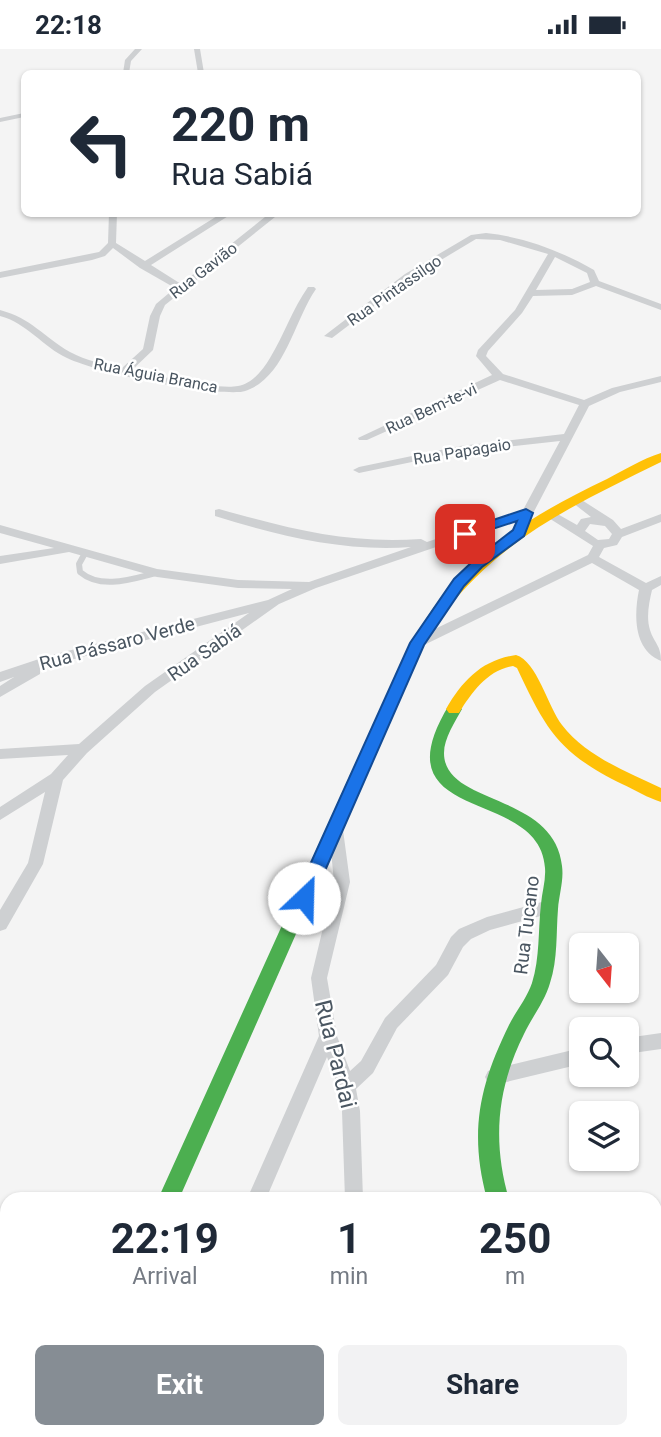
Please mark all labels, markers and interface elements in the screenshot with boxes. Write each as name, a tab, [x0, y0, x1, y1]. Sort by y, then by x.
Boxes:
text: 22:18	[35, 10, 102, 40]
text: 220 m	[171, 96, 310, 153]
icon: left	[56, 98, 147, 189]
text: Rua Sabiá	[171, 155, 313, 193]
street label: Rua Gavião	[166, 238, 241, 303]
street label: Rua Pintassilgo	[344, 251, 445, 330]
street label: Rua Águia Branca	[92, 354, 219, 397]
street label: Rua Bem-te-vi	[383, 379, 480, 438]
street label: Rua Papagaio	[412, 434, 512, 469]
pin	[435, 504, 495, 564]
icon: arrive	[446, 515, 484, 553]
street label: Rua Pássaro Verde	[37, 612, 197, 675]
street label: Rua Sabiá	[163, 619, 245, 686]
position arrow	[267, 861, 341, 935]
street label: Rua Tucano	[509, 874, 544, 976]
north arrow	[569, 933, 639, 1003]
map controls	[569, 933, 639, 1171]
street label: Rua Pardai	[309, 997, 362, 1111]
button: search	[569, 1017, 639, 1087]
button: layers	[569, 1101, 639, 1171]
text: 22:19	[111, 1214, 219, 1263]
text: 1	[337, 1214, 361, 1263]
text: 250	[479, 1214, 551, 1263]
text: Arrival	[132, 1263, 198, 1290]
text: min	[330, 1263, 368, 1290]
text: m	[505, 1263, 525, 1290]
button: Exit	[35, 1345, 324, 1425]
button: Share	[338, 1345, 627, 1425]

